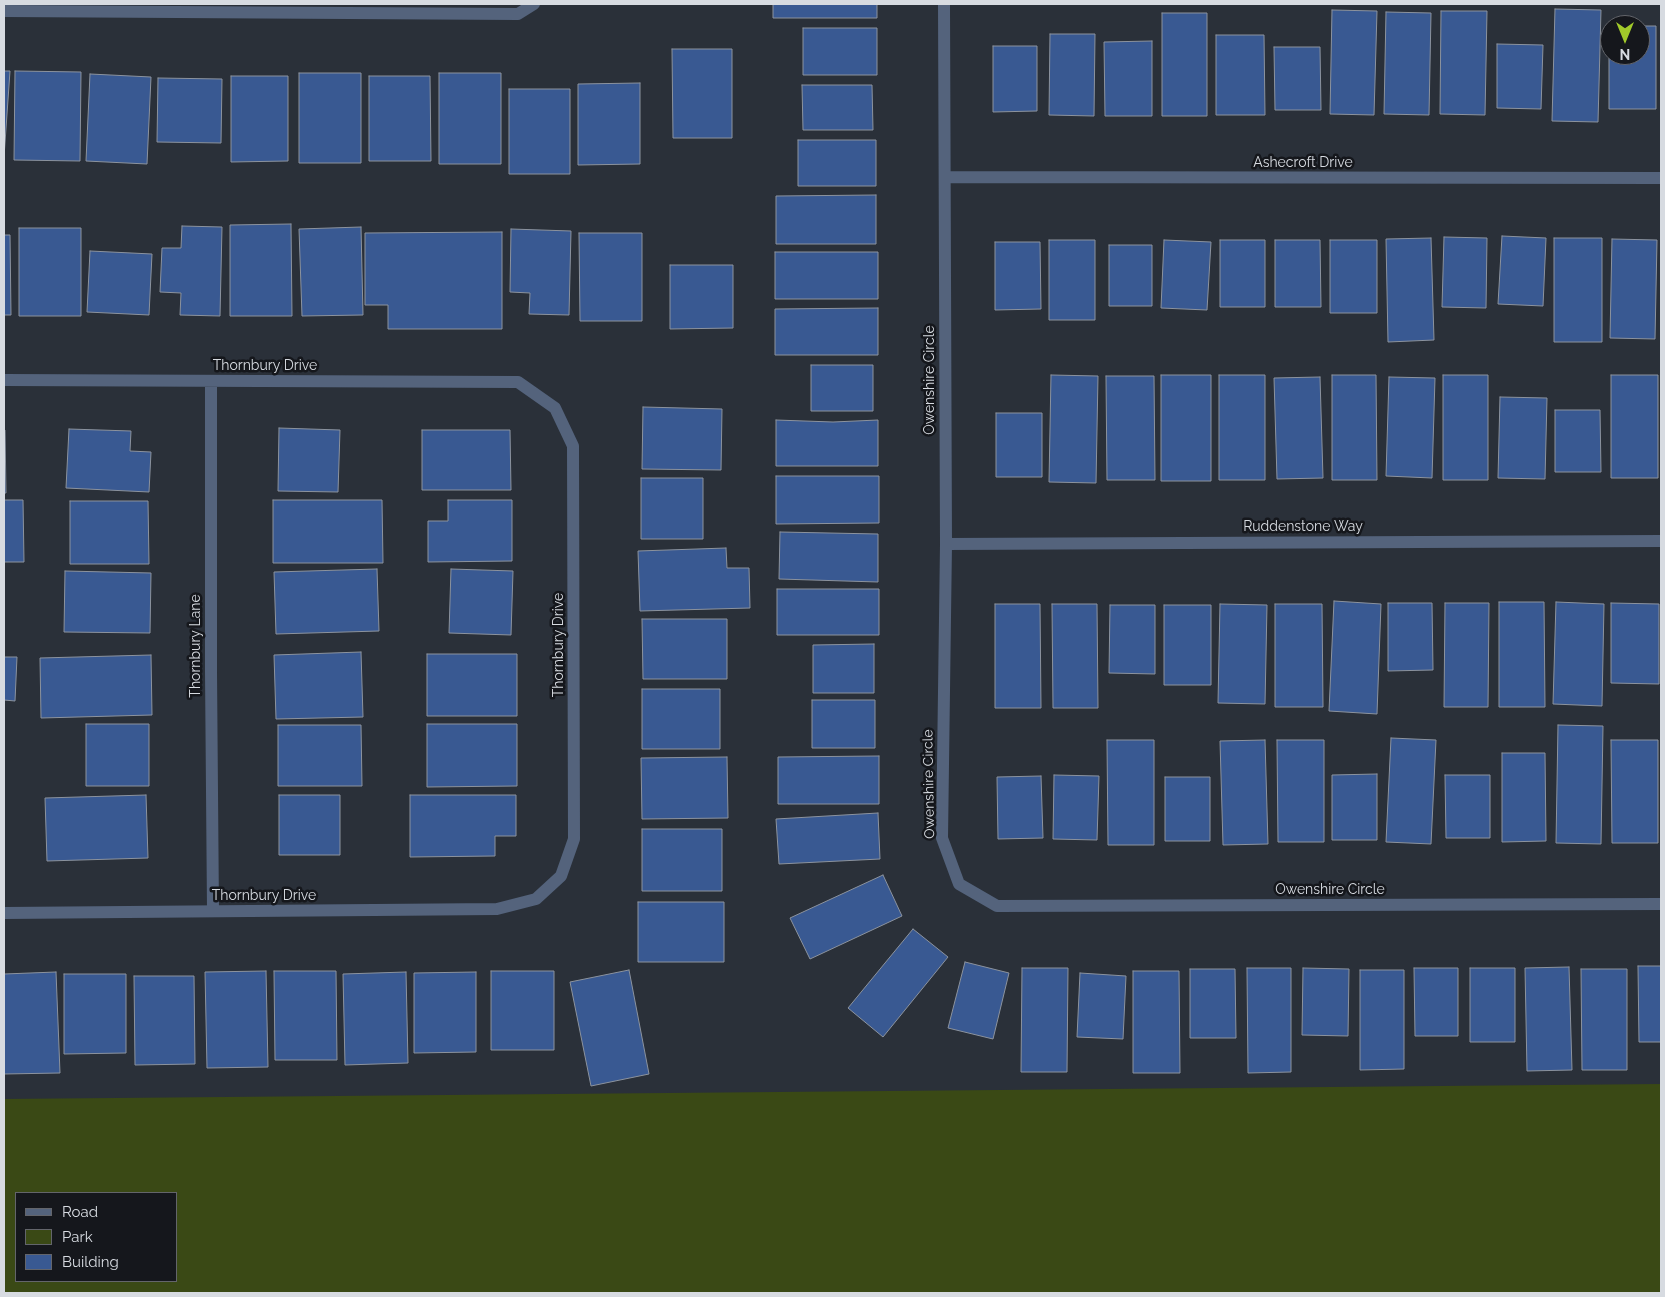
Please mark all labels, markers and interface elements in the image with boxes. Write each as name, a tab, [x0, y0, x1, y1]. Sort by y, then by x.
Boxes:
north arrow	[1600, 15, 1650, 65]
text: N	[1620, 46, 1630, 62]
street label: Ashecroft Drive	[1253, 155, 1353, 171]
street label: Owenshire Circle	[922, 325, 938, 435]
street label: Thornbury Drive	[213, 358, 317, 374]
street label: Ruddenstone Way	[1243, 519, 1363, 535]
street label: Thornbury Drive	[551, 593, 567, 697]
street label: Thornbury Lane	[188, 594, 204, 698]
street label: Owenshire Circle	[920, 729, 938, 839]
street label: Owenshire Circle	[1275, 882, 1385, 898]
street label: Thornbury Drive	[212, 888, 316, 904]
legend	[15, 1192, 178, 1282]
text: Road	[62, 1203, 98, 1221]
text: Park	[62, 1228, 93, 1246]
text: Building	[62, 1253, 119, 1271]

